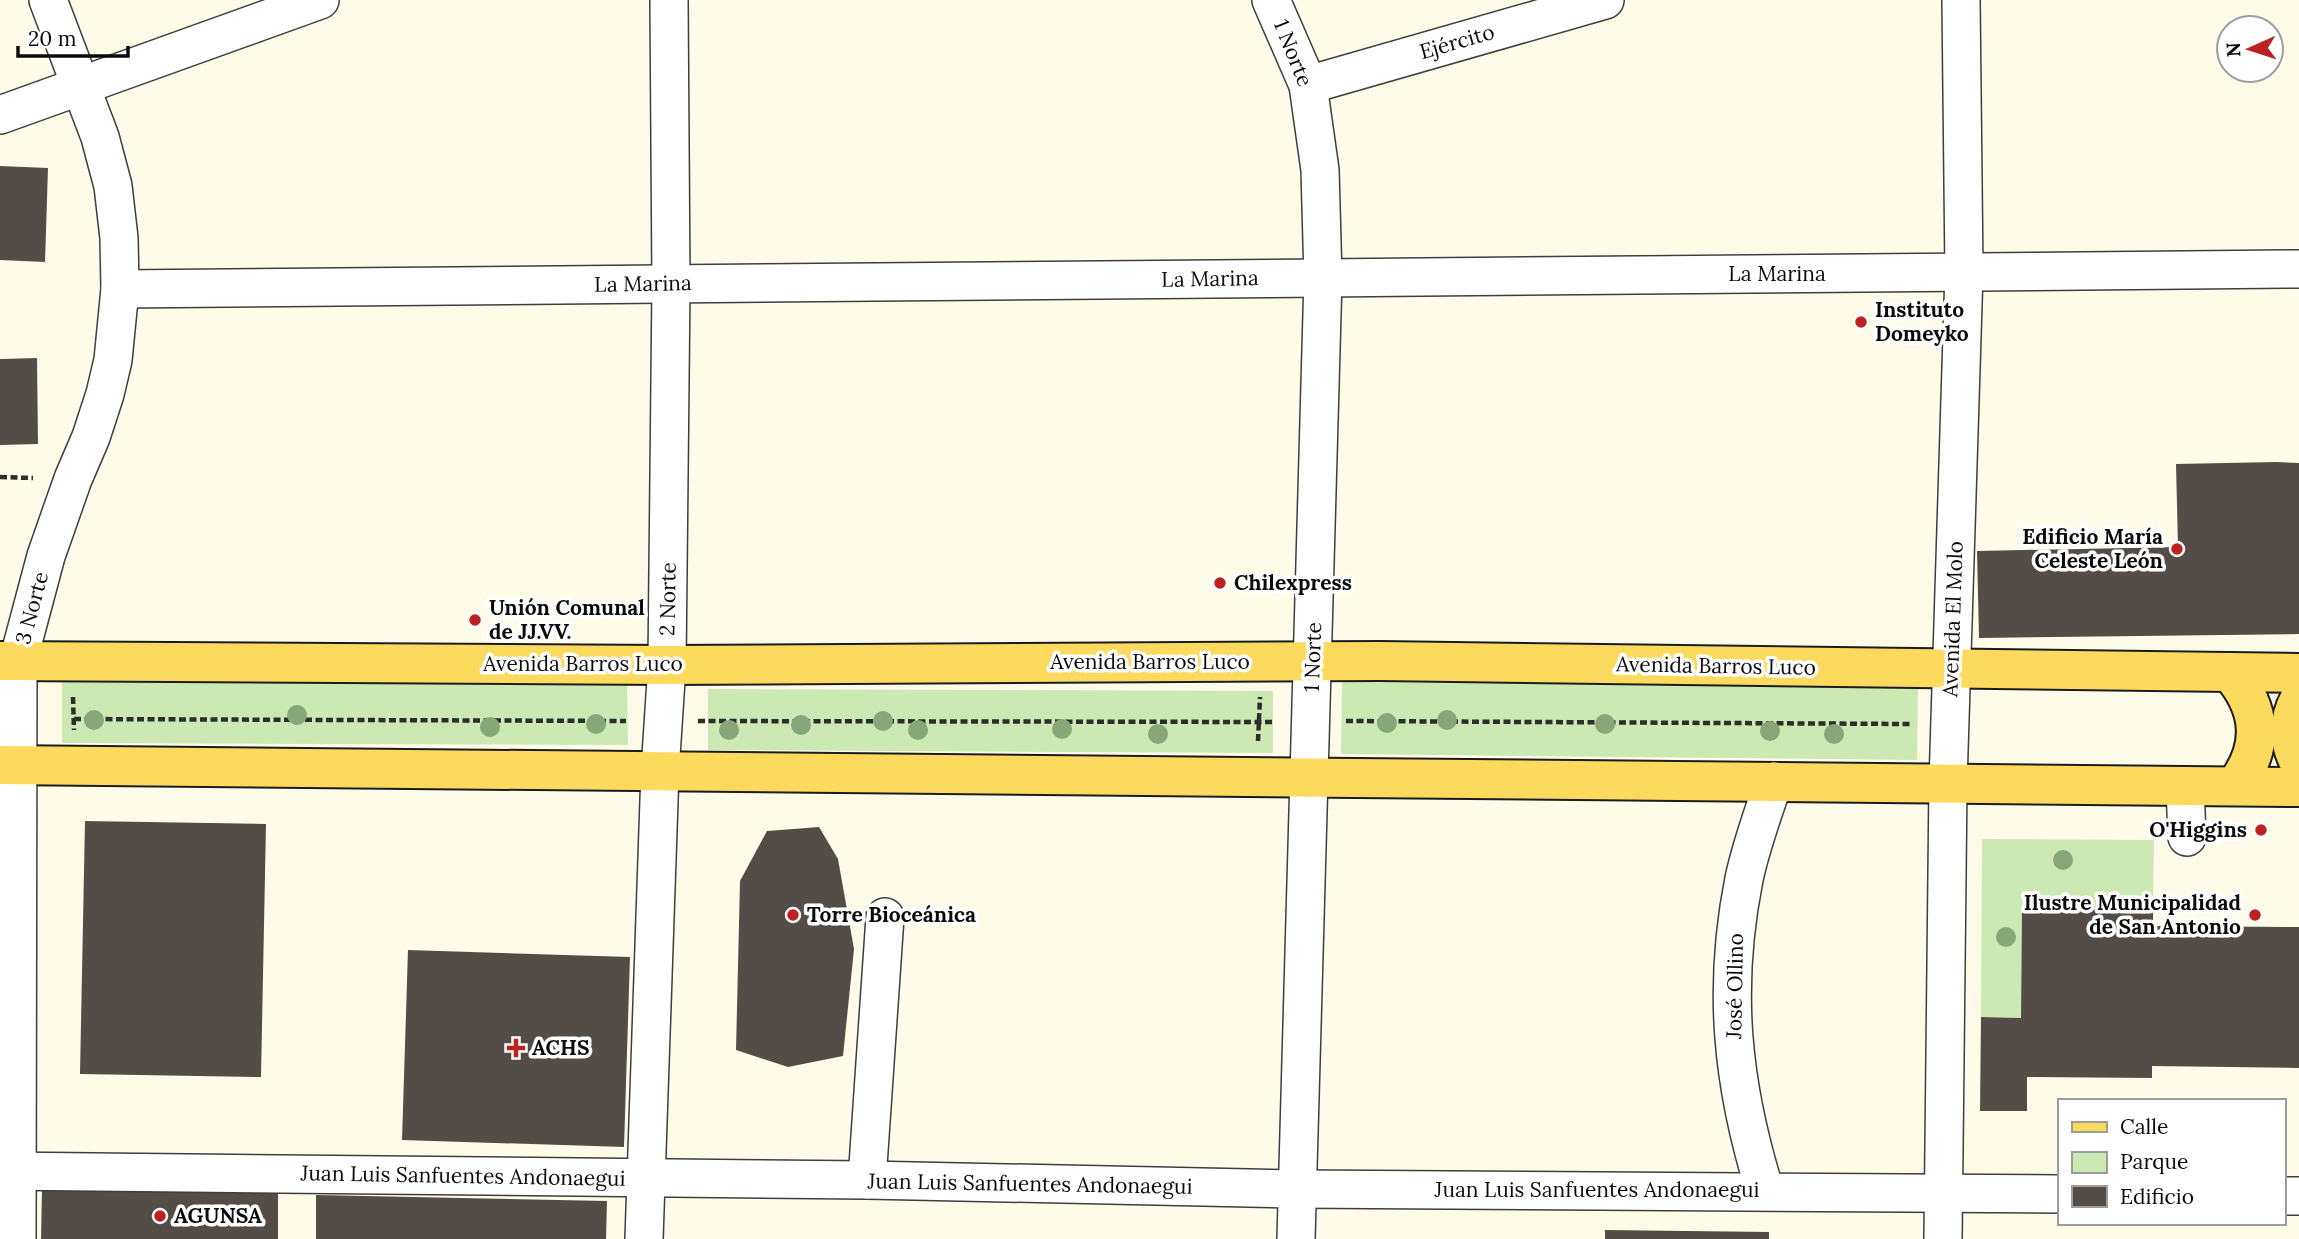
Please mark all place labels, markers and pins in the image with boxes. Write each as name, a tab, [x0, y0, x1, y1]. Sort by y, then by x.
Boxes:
place label: Instituto Domeyko	[1875, 296, 1969, 347]
marker: Instituto Domeyko	[1853, 314, 1869, 330]
place label: Edificio María Celeste León	[2022, 523, 2163, 574]
marker: Edificio María Celeste León	[2169, 541, 2185, 557]
place label: Chilexpress	[1234, 569, 1352, 596]
marker: Chilexpress	[1212, 575, 1228, 591]
place label: Unión Comunal de JJ.VV.	[489, 594, 645, 645]
marker: Unión Comunal de JJ.VV.	[467, 612, 483, 628]
place label: O'Higgins	[2149, 816, 2247, 843]
marker: O'Higgins	[2253, 822, 2269, 838]
place label: Ilustre Municipalidad de San Antonio	[2024, 889, 2241, 940]
place label: Torre Bioceánica	[807, 901, 976, 928]
marker: Torre Bioceánica	[785, 907, 801, 923]
marker: Ilustre Municipalidad de San Antonio	[2247, 907, 2263, 923]
place label: ACHS	[532, 1034, 590, 1061]
marker: ACHS	[506, 1038, 526, 1058]
place label: AGUNSA	[174, 1202, 262, 1229]
marker: AGUNSA	[152, 1208, 168, 1224]

